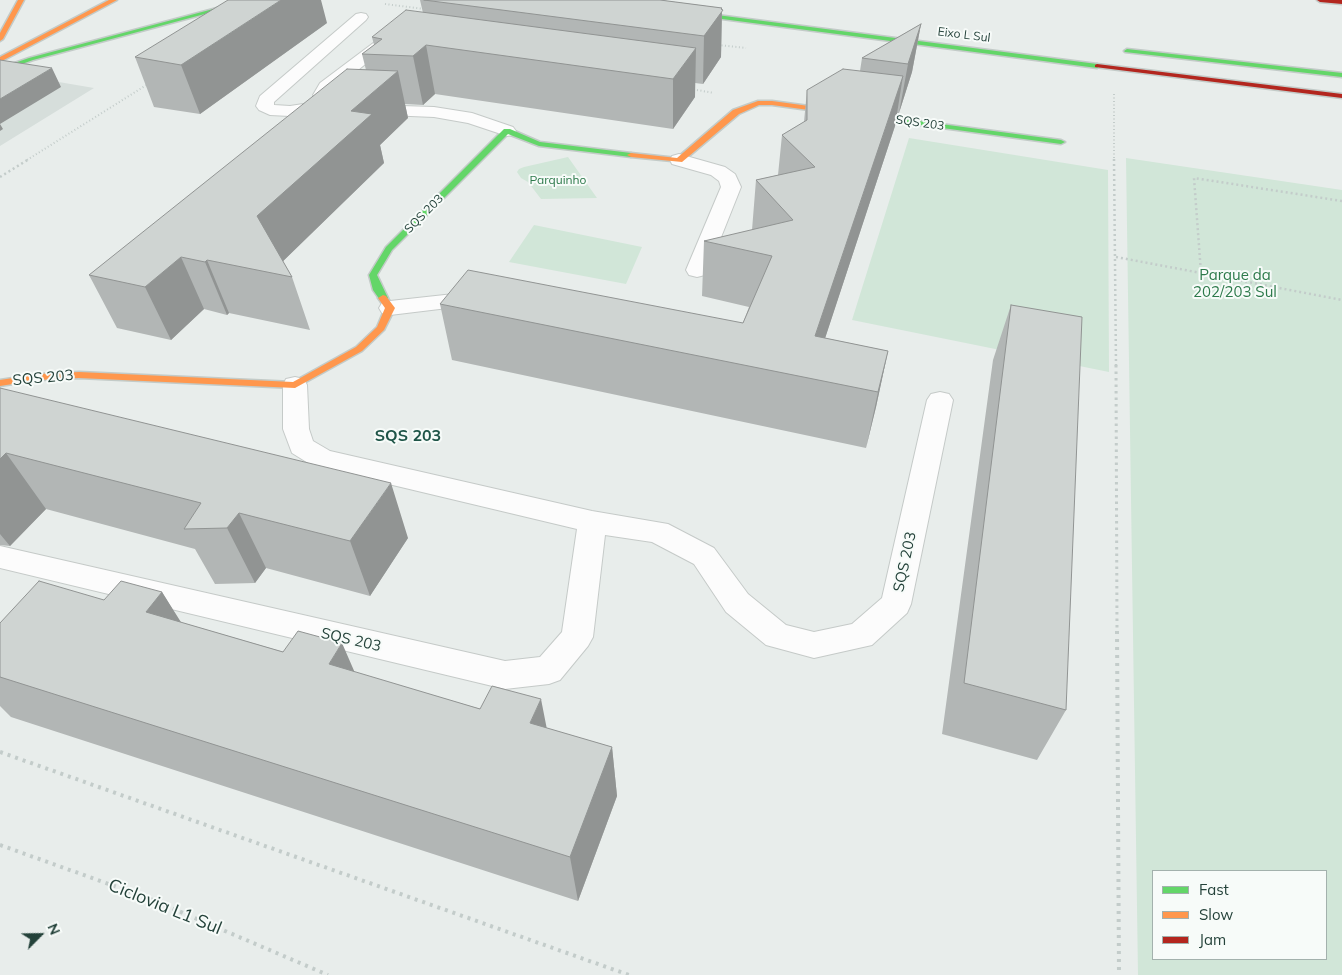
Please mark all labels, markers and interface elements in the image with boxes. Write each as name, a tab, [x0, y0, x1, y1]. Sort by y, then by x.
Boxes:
street label: Eixo L Sul	[937, 25, 991, 45]
street label: SQS 203	[895, 112, 945, 134]
park label: Parquinho	[530, 173, 586, 187]
street label: SQS 203	[402, 192, 446, 236]
park label: Parque da 202/203 Sul	[1193, 266, 1277, 301]
street label: SQS 203	[12, 366, 74, 390]
district label: SQS 203	[375, 426, 441, 446]
street label: SQS 203	[890, 530, 920, 594]
street label: SQS 203	[319, 624, 383, 656]
legend	[1152, 870, 1327, 960]
street label: Ciclovia L1 Sul	[105, 874, 225, 940]
text: Fast	[1199, 880, 1229, 899]
text: Slow	[1199, 905, 1233, 924]
north arrow	[15, 910, 65, 960]
text: N	[43, 921, 64, 938]
text: Jam	[1199, 930, 1226, 949]

